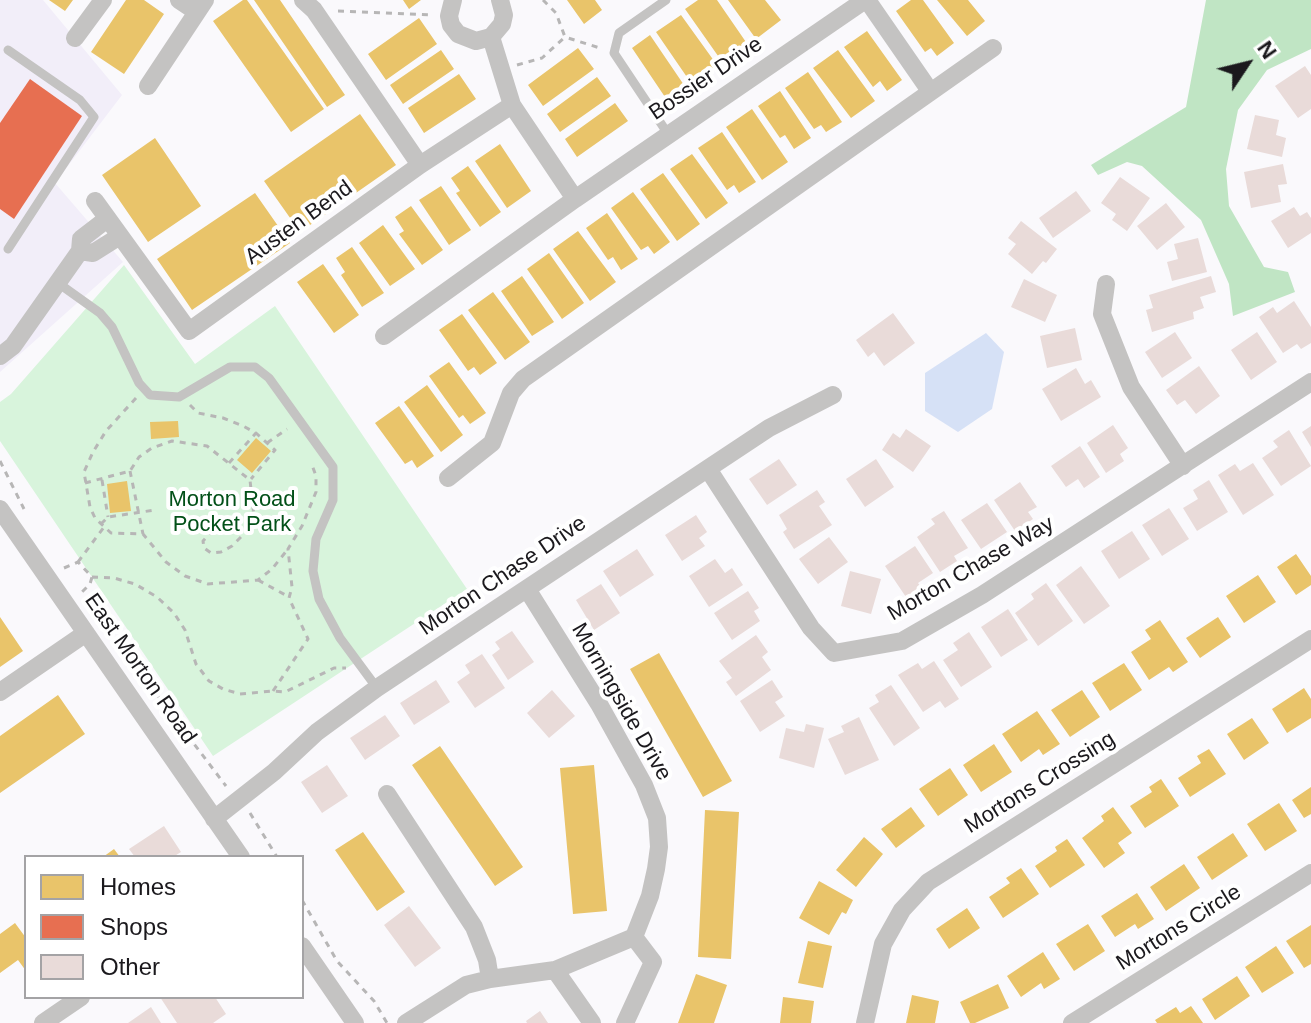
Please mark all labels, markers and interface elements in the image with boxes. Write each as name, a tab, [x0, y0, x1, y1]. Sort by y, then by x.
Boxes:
north arrow	[1207, 24, 1287, 104]
street label: Bossier Drive	[644, 31, 768, 127]
text: N	[1252, 36, 1282, 64]
street label: Austen Bend	[240, 175, 358, 271]
park label: Morton Road Pocket Park	[168, 487, 296, 538]
street label: Morton Chase Drive	[415, 510, 591, 642]
street label: Morton Chase Way	[883, 511, 1059, 627]
street label: East Morton Road	[78, 589, 202, 749]
street label: Morningside Drive	[565, 619, 677, 785]
street label: Mortons Crossing	[960, 726, 1120, 840]
legend	[24, 855, 304, 999]
text: Homes	[100, 873, 176, 900]
street label: Mortons Circle	[1112, 879, 1246, 977]
text: Shops	[100, 913, 168, 940]
text: Other	[100, 953, 160, 980]

